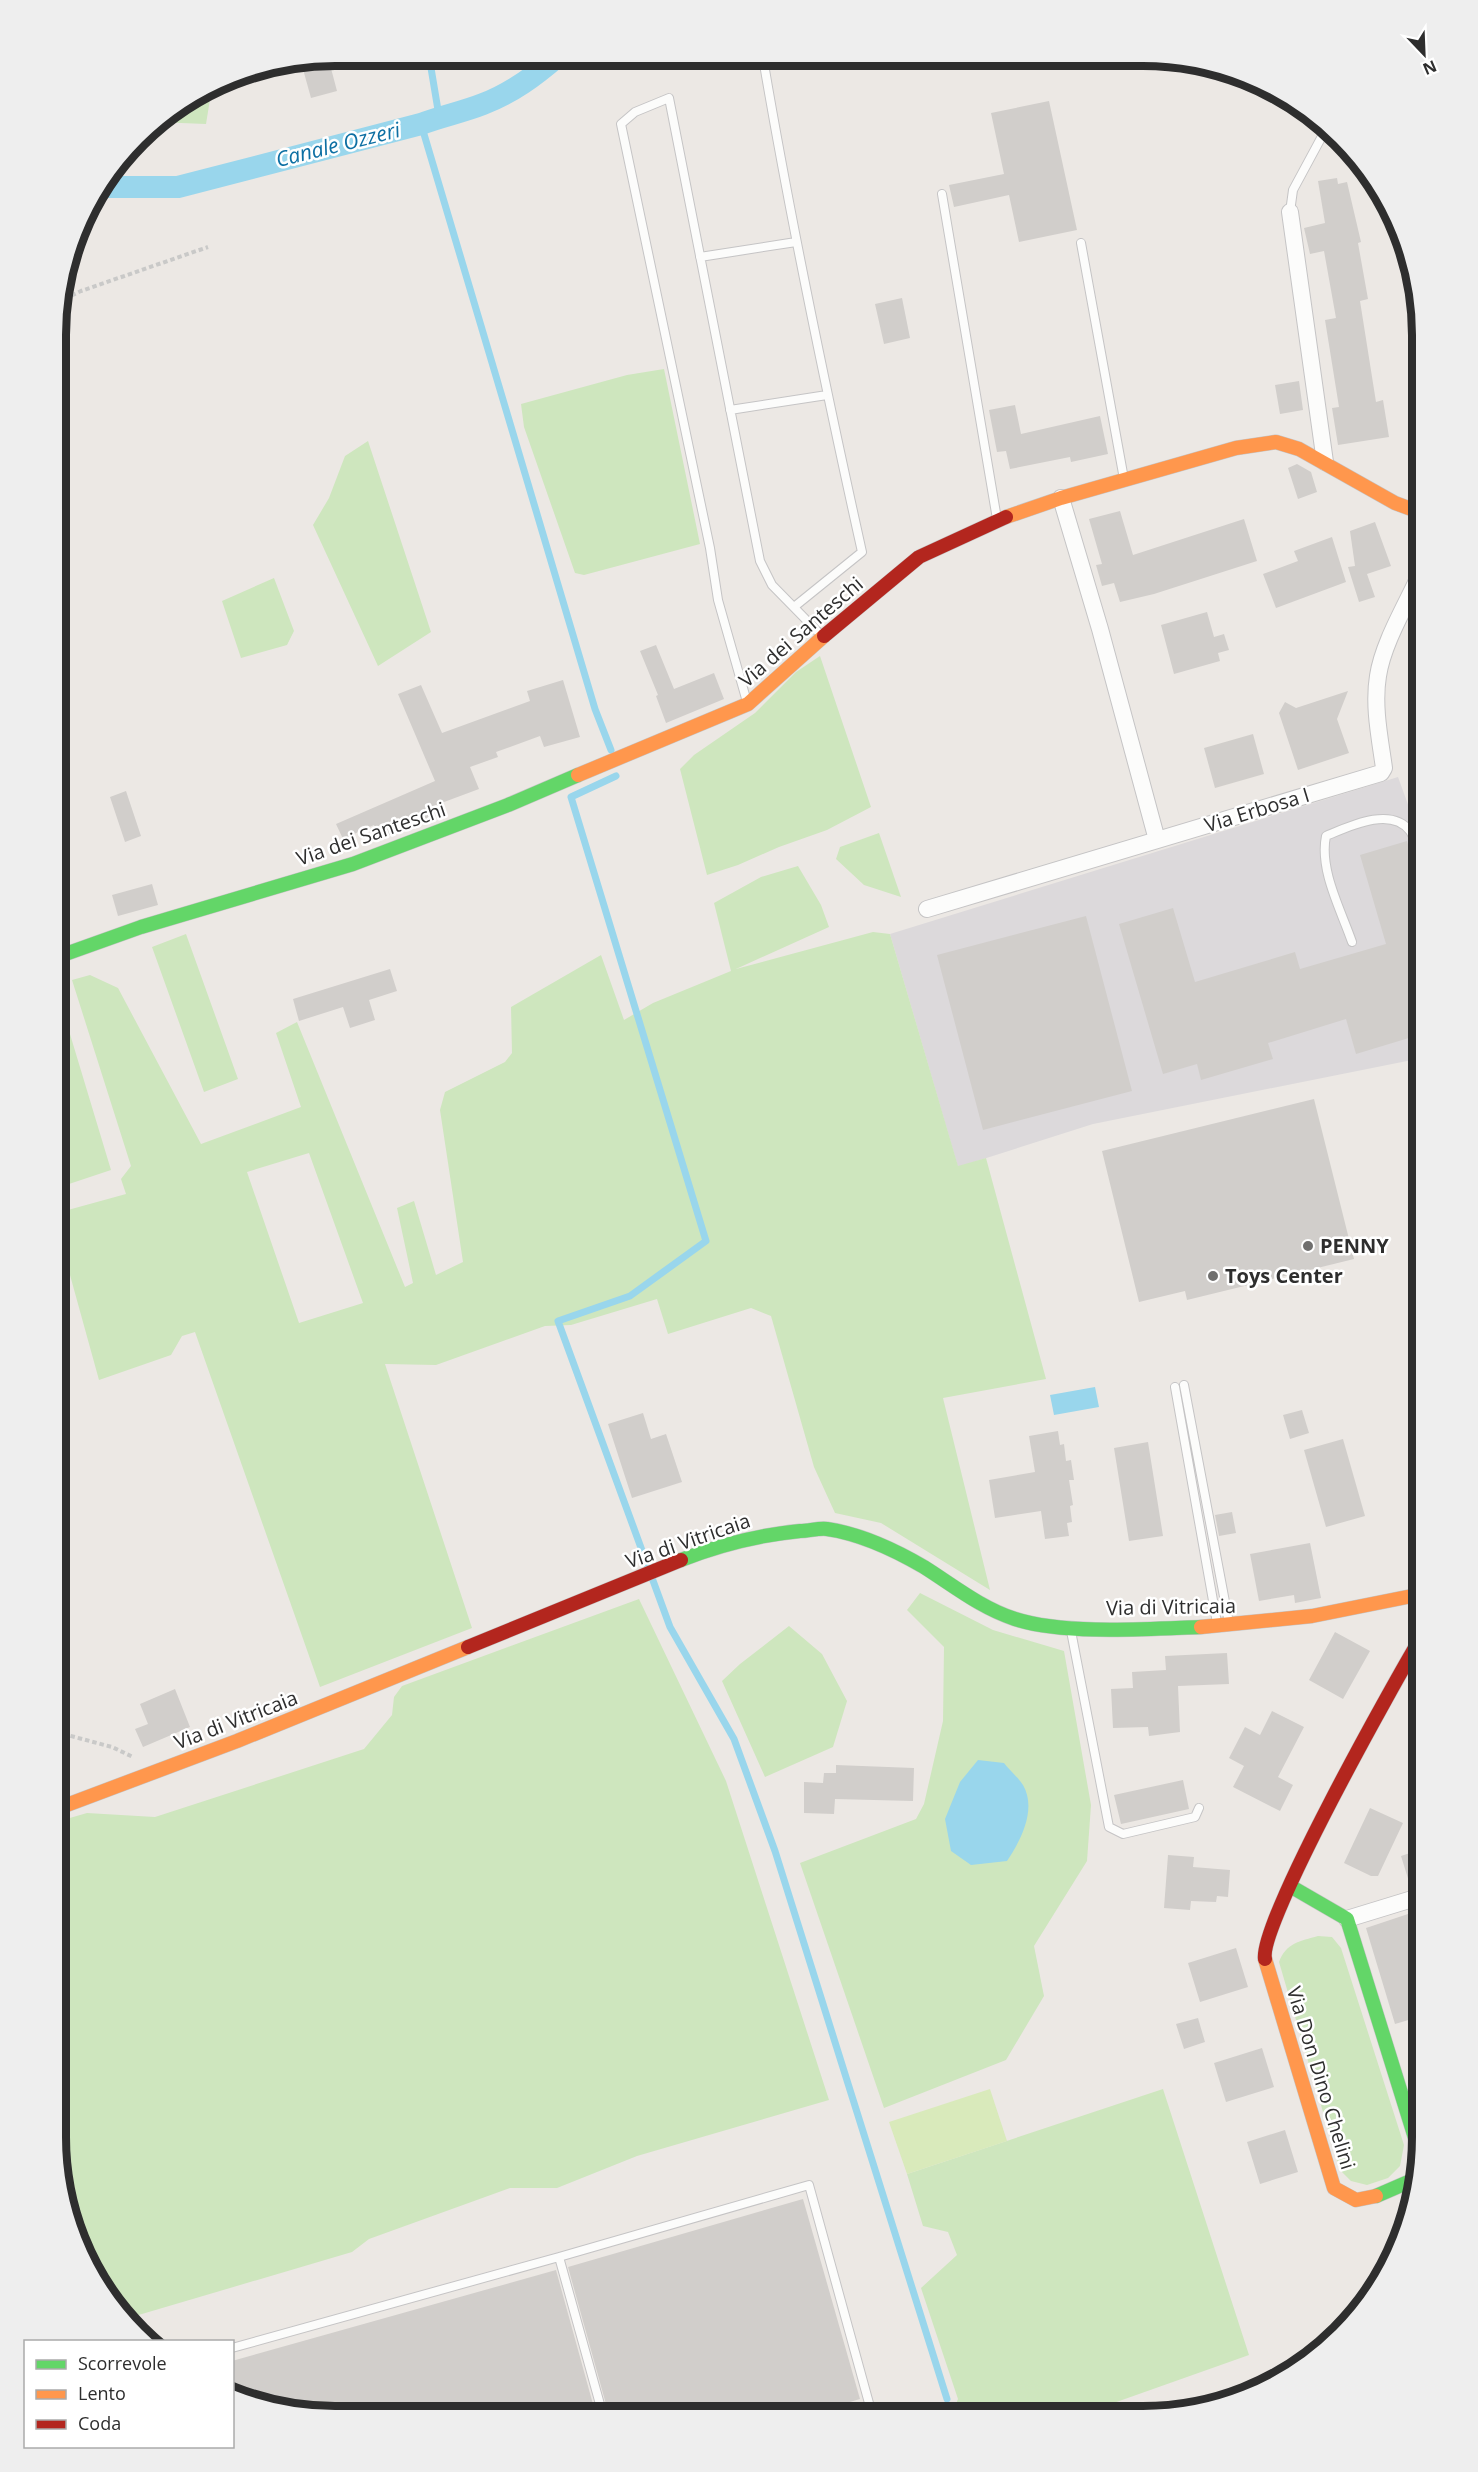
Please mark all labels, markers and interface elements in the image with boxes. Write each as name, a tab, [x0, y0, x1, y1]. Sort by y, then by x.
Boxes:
north arrow	[1394, 24, 1454, 84]
text: N	[1420, 55, 1440, 80]
water label: Canale Ozzeri	[273, 115, 404, 173]
street label: Via dei Santeschi	[733, 570, 868, 693]
street label: Via Erbosa I	[1201, 781, 1313, 838]
street label: Via dei Santeschi	[293, 795, 449, 872]
place label: PENNY	[1320, 1232, 1389, 1259]
marker: PENNY	[1301, 1239, 1315, 1253]
place label: Toys Center	[1225, 1262, 1343, 1289]
marker: Toys Center	[1206, 1269, 1220, 1283]
street label: Via di Vitricaia	[622, 1507, 754, 1574]
street label: Via di Vitricaia	[1106, 1592, 1236, 1621]
street label: Via di Vitricaia	[170, 1684, 301, 1755]
street label: Via Don Dino Chelini	[1281, 1983, 1362, 2173]
legend	[24, 2340, 234, 2448]
text: Scorrevole	[78, 2351, 167, 2375]
text: Lento	[78, 2381, 126, 2405]
text: Coda	[78, 2411, 121, 2435]

